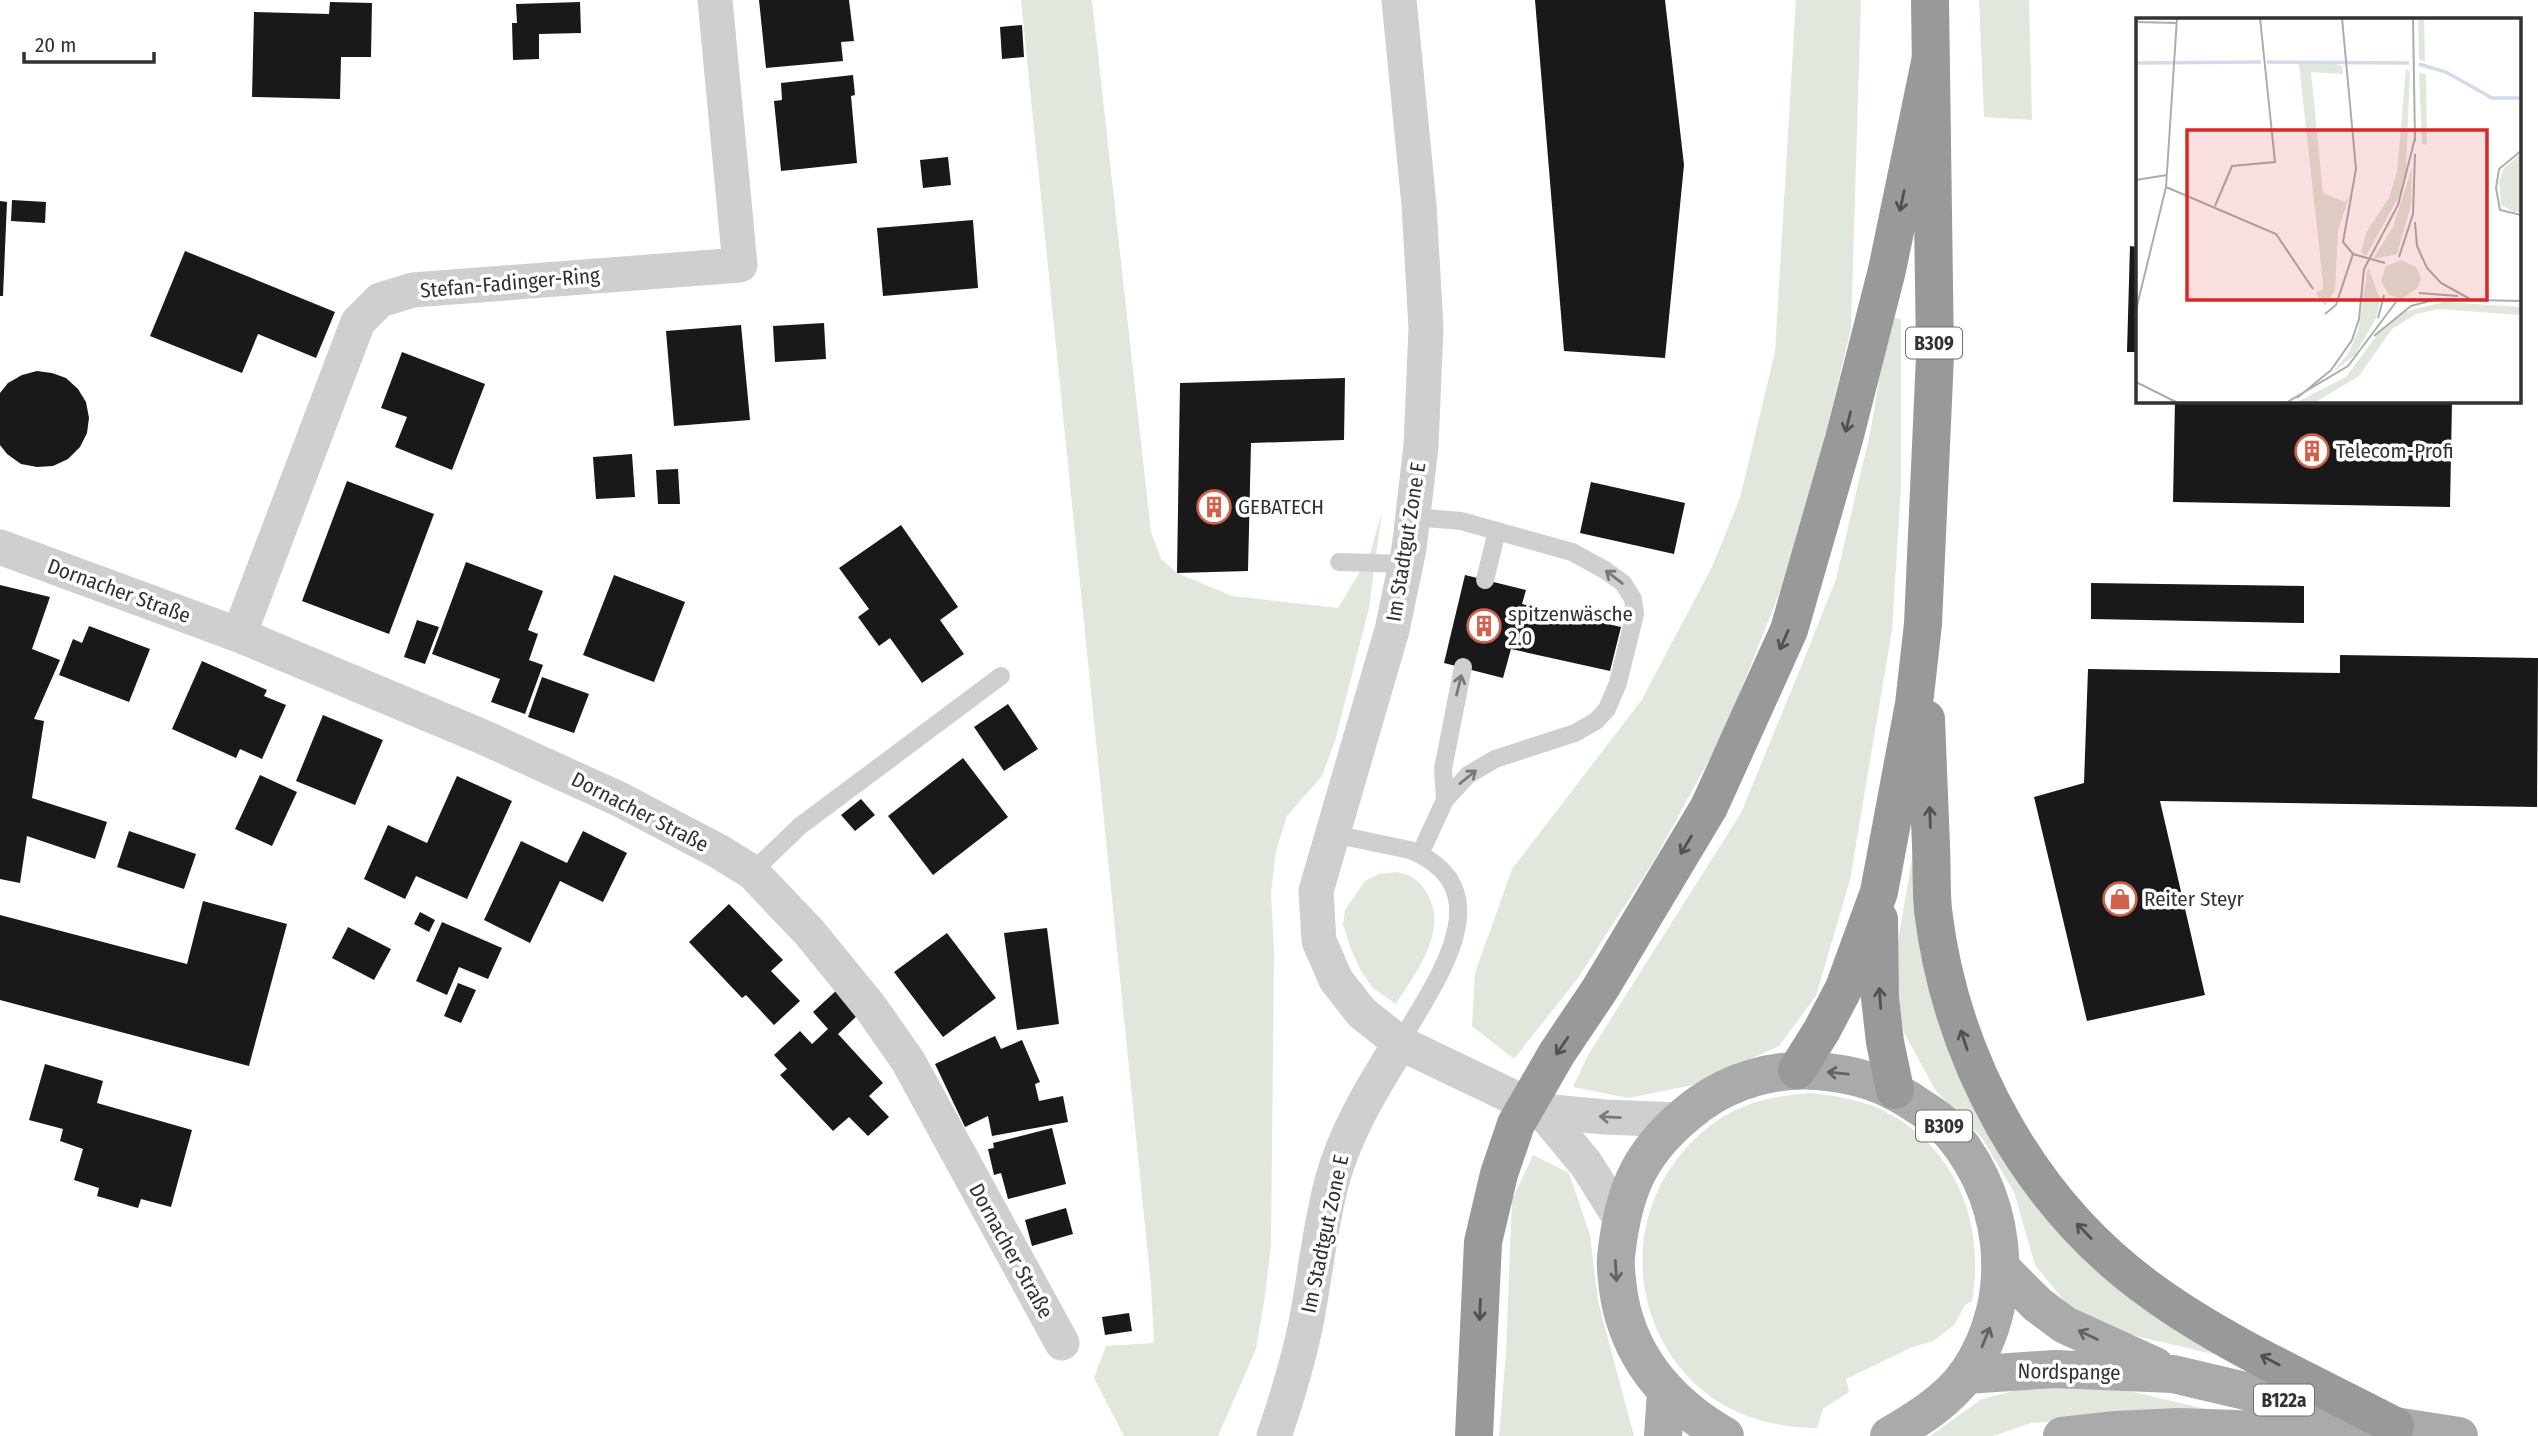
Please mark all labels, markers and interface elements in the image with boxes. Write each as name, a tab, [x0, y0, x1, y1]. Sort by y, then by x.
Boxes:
inset map	[2136, 18, 2520, 402]
scale bar	[24, 21, 154, 65]
text: 20 m	[35, 32, 76, 58]
one-way arrow	[1894, 189, 1908, 212]
street label: Stefan-Fadinger-Ring	[419, 262, 601, 304]
road number: B309	[1906, 328, 1962, 358]
one-way arrow	[1841, 410, 1854, 433]
building icon: Telecom-Profi	[2293, 432, 2331, 470]
place label: Telecom-Profi	[2336, 438, 2454, 464]
street label: Im Stadtgut Zone E	[1381, 460, 1431, 624]
building icon: GEBATECH	[1195, 488, 1233, 526]
place label: GEBATECH	[1238, 494, 1324, 520]
street label: Dornacher Straße	[44, 553, 194, 629]
one-way arrow	[1606, 569, 1624, 584]
place label: spitzenwäsche 2.0	[1508, 601, 1633, 651]
building icon: spitzenwäsche 2.0	[1465, 607, 1503, 645]
one-way arrow	[1777, 629, 1790, 650]
one-way arrow	[1453, 674, 1466, 697]
street label: Dornacher Straße	[567, 766, 713, 858]
one-way arrow	[1459, 769, 1477, 785]
one-way arrow	[1923, 805, 1936, 828]
one-way arrow	[1679, 834, 1693, 854]
shop icon: Reiter Steyr	[2101, 880, 2139, 918]
place label: Reiter Steyr	[2144, 886, 2245, 912]
one-way arrow	[1874, 987, 1887, 1010]
one-way arrow	[1957, 1030, 1969, 1052]
one-way arrow	[1555, 1035, 1569, 1055]
one-way arrow	[1827, 1066, 1850, 1079]
one-way arrow	[1599, 1110, 1622, 1123]
road number: B309	[1916, 1110, 1972, 1142]
street label: Im Stadtgut Zone E	[1296, 1152, 1354, 1315]
street label: Dornacher Straße	[963, 1179, 1059, 1323]
one-way arrow	[2076, 1223, 2093, 1240]
one-way arrow	[1610, 1260, 1623, 1283]
one-way arrow	[1473, 1298, 1486, 1321]
one-way arrow	[1980, 1327, 1993, 1348]
one-way arrow	[2078, 1328, 2099, 1341]
one-way arrow	[2260, 1353, 2281, 1367]
street label: Nordspange	[2017, 1358, 2121, 1386]
road number: B122a	[2254, 1384, 2314, 1416]

